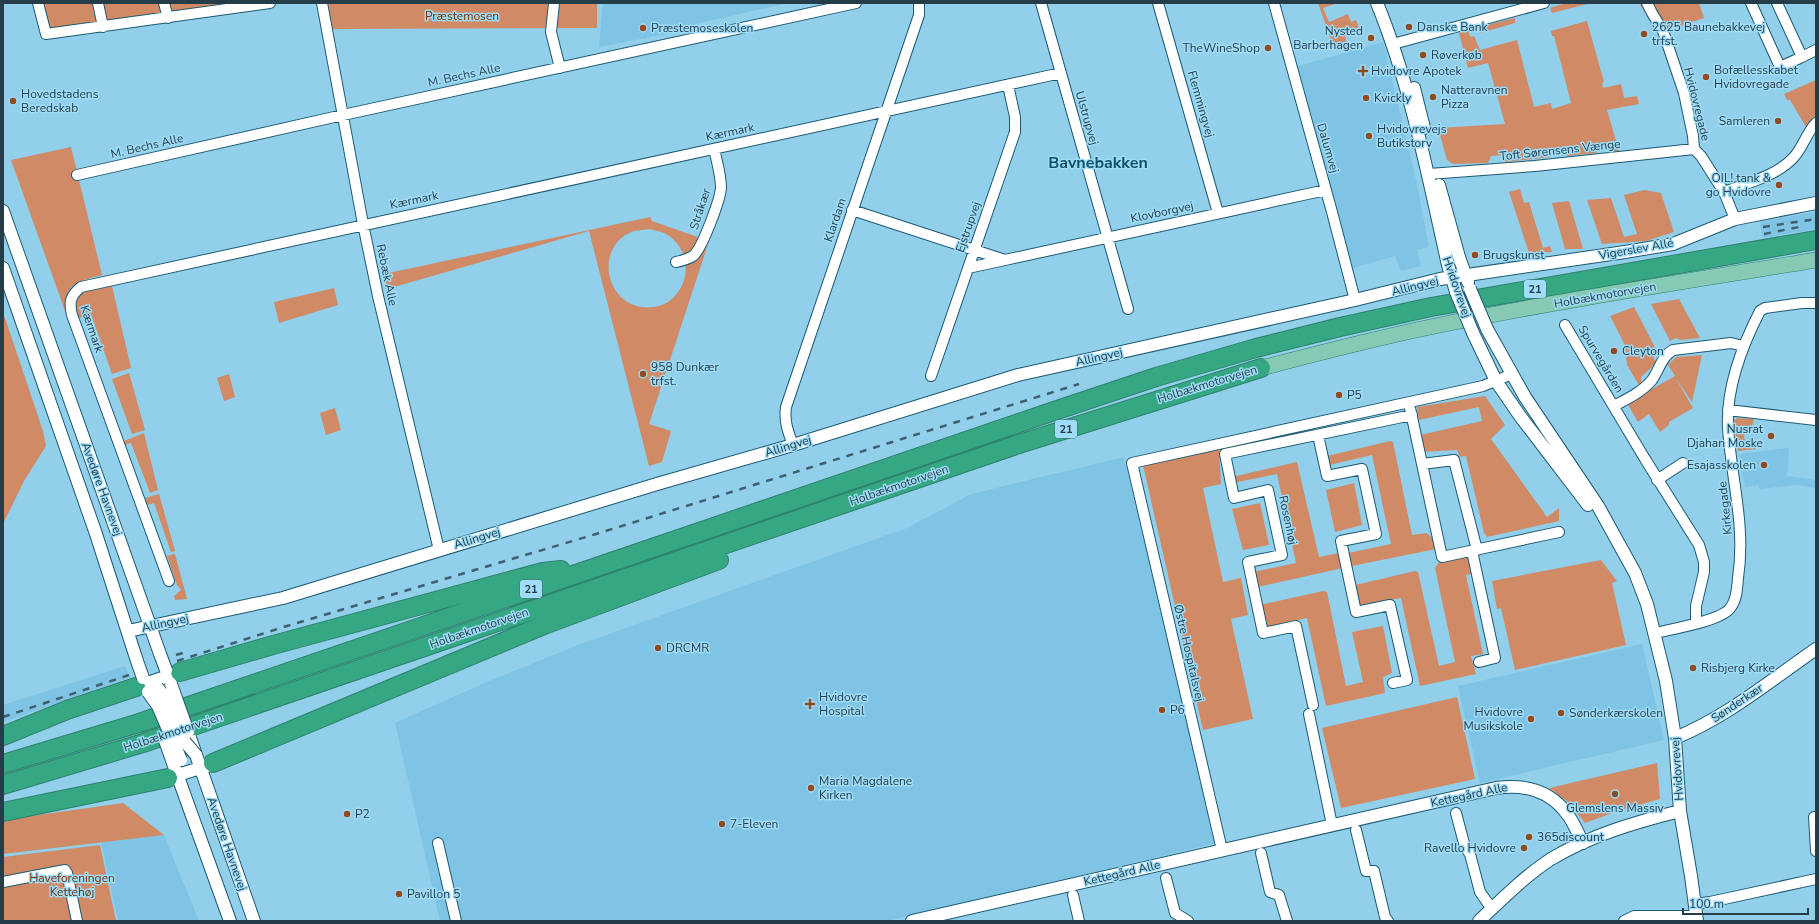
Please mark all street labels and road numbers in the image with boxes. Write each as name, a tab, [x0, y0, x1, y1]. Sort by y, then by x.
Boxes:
street label: M. Bechs Alle	[426, 59, 502, 91]
street label: Hvidovregade	[1680, 66, 1714, 142]
street label: Flemmingvej	[1184, 69, 1218, 139]
street label: Ulstrupvej	[1072, 89, 1102, 147]
street label: Kærmark	[704, 119, 757, 145]
street label: Dalumvej	[1313, 121, 1343, 175]
street label: M. Bechs Alle	[109, 130, 185, 162]
street label: Toft Sørensens Vænge	[1499, 136, 1621, 164]
street label: Stråkær	[686, 186, 714, 232]
street label: Kærmark	[388, 187, 441, 213]
street label: Klardam	[820, 196, 850, 244]
street label: Klovborgvej	[1129, 197, 1195, 226]
street label: Ejstrupvej	[952, 199, 984, 255]
street label: Vigerslev Allé	[1596, 235, 1675, 264]
street label: Rebæk Alle	[373, 243, 401, 307]
street label: Hvidovrevej	[1439, 254, 1475, 320]
street label: Allingvej	[1390, 272, 1440, 300]
street label: Holbækmotorvejen	[1553, 278, 1657, 312]
road number: 21	[1524, 280, 1546, 298]
street label: Kærmark	[76, 303, 108, 356]
street label: Spurvegården	[1575, 322, 1627, 396]
street label: Allingvej	[1074, 344, 1124, 370]
street label: Holbækmotorvejen	[1155, 361, 1259, 407]
road number: 21	[1055, 420, 1077, 438]
street label: Allingvej	[763, 431, 813, 461]
street label: Avedøre Havnevej	[78, 440, 126, 538]
street label: Holbækmotorvejen	[847, 461, 951, 509]
street label: Kirkegade	[1714, 481, 1736, 535]
street label: Rosenhøj	[1275, 494, 1301, 546]
street label: Allingvej	[452, 523, 502, 553]
road number: 21	[520, 580, 542, 598]
street label: Østre Hospitalsvej	[1170, 603, 1208, 703]
street label: Holbækmotorvejen	[427, 604, 531, 652]
street label: Allingvej	[140, 610, 190, 636]
street label: Sønderkær	[1708, 679, 1767, 726]
street label: Holbækmotorvejen	[121, 708, 225, 756]
street label: Hvidovrevej	[1667, 737, 1687, 801]
street label: Kettegård Alle	[1429, 779, 1509, 811]
street label: Avedøre Havnevej	[203, 795, 251, 893]
street label: Kettegård Alle	[1082, 856, 1162, 890]

